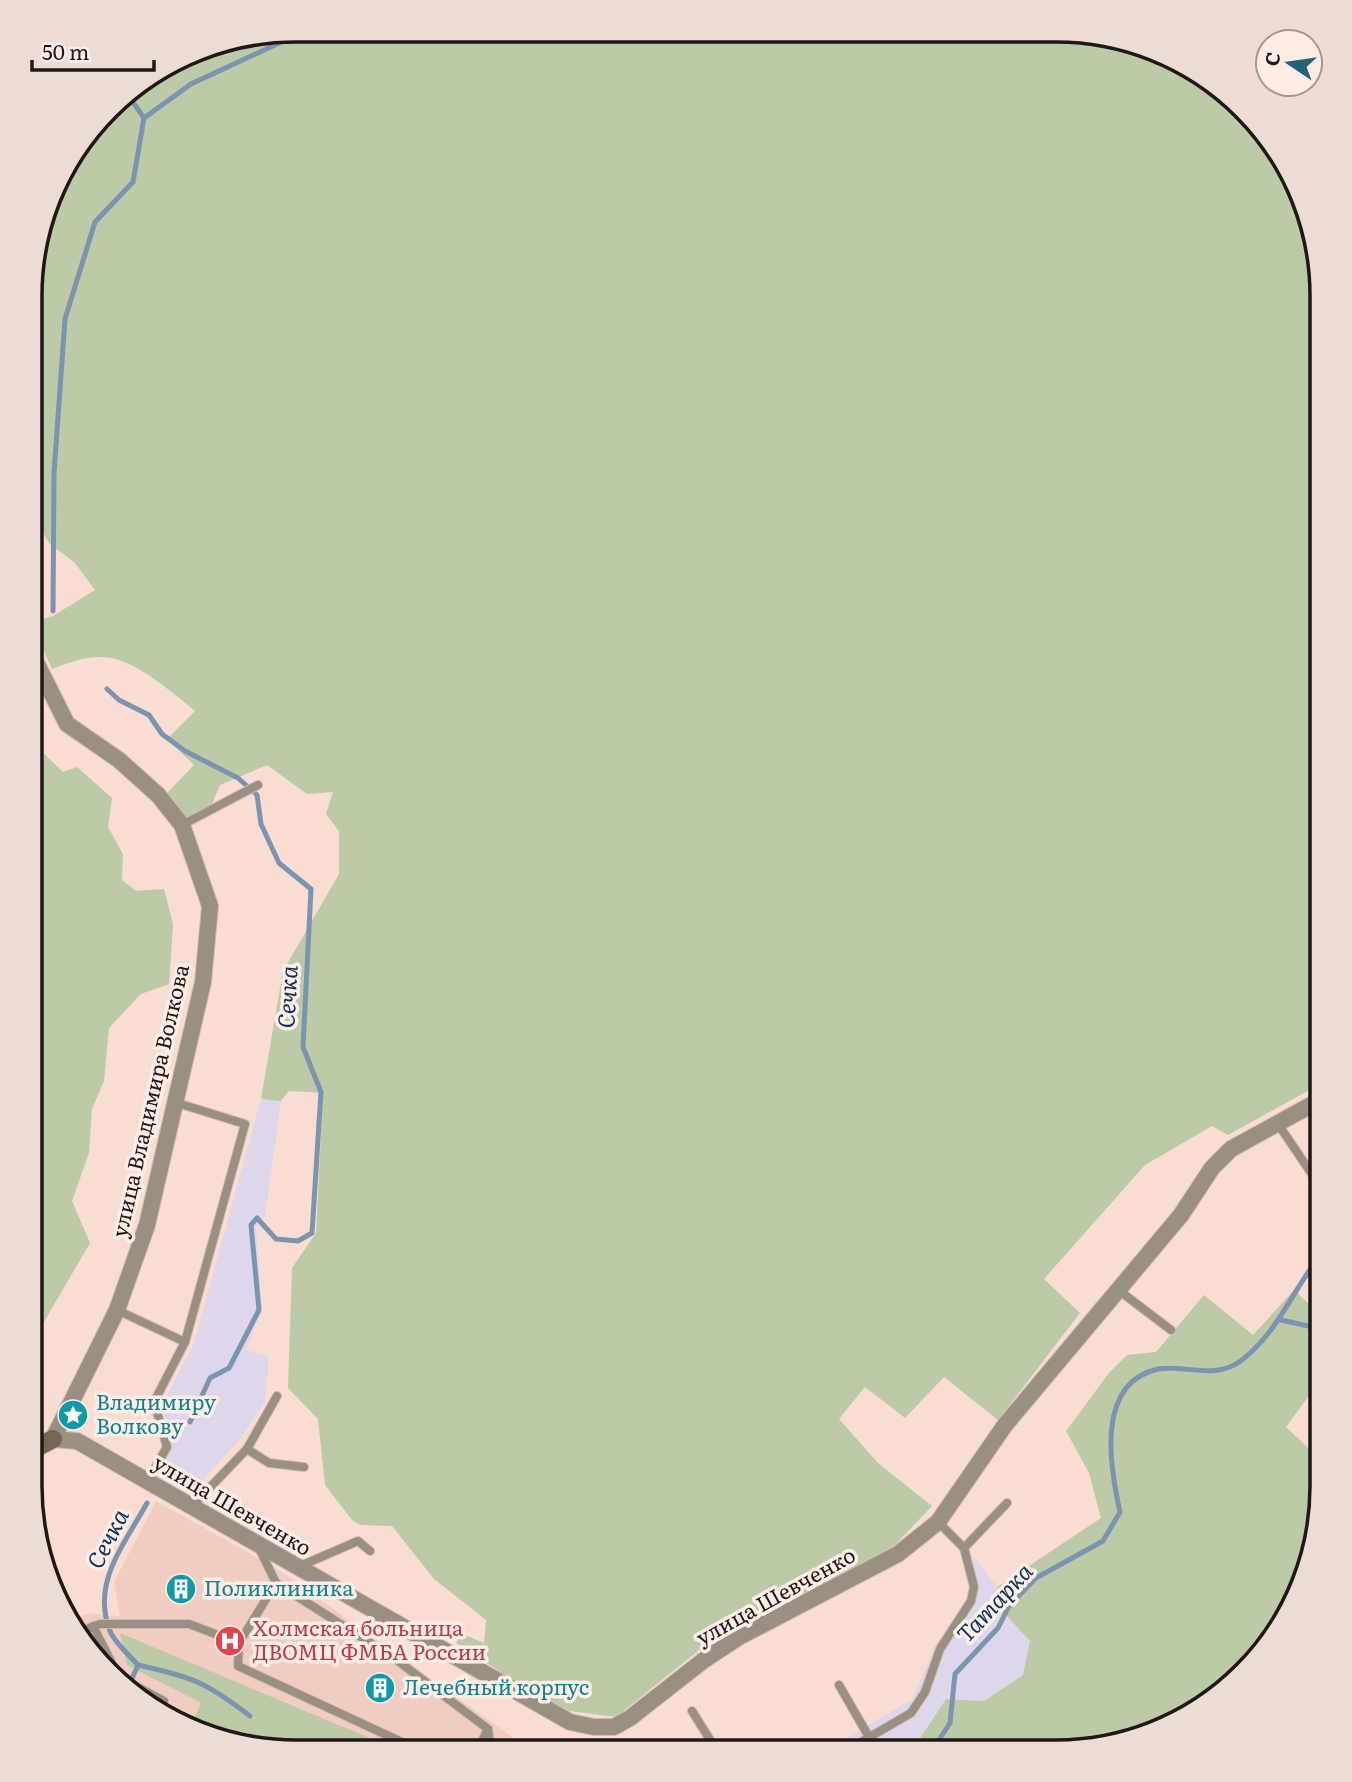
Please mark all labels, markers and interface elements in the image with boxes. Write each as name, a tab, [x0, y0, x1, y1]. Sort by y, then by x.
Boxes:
scale bar	[32, 28, 154, 72]
north arrow	[1254, 28, 1324, 98]
text: 50 m	[42, 35, 89, 66]
text: С	[1256, 49, 1287, 69]
street label: улица Владимира Волкова	[102, 960, 195, 1240]
water label: Сечка	[267, 965, 305, 1029]
place label: Владимиру Волкову	[96, 1385, 217, 1440]
place icon: Владимиру Волкову	[56, 1398, 90, 1432]
street label: улица Шевченко	[148, 1446, 318, 1562]
water label: Сечка	[77, 1502, 136, 1574]
street label: улица Шевченко	[689, 1538, 860, 1652]
water label: Татарка	[948, 1554, 1039, 1649]
place label: Поликлиника	[204, 1571, 354, 1602]
building icon: Поликлиника	[164, 1572, 198, 1606]
place label: Холмская больница ДВОМЦ ФМБА России	[253, 1611, 486, 1666]
hospital icon: Холмская больница ДВОМЦ ФМБА России	[213, 1624, 247, 1658]
place label: Лечебный корпус	[403, 1670, 589, 1701]
building icon: Лечебный корпус	[363, 1671, 397, 1705]

